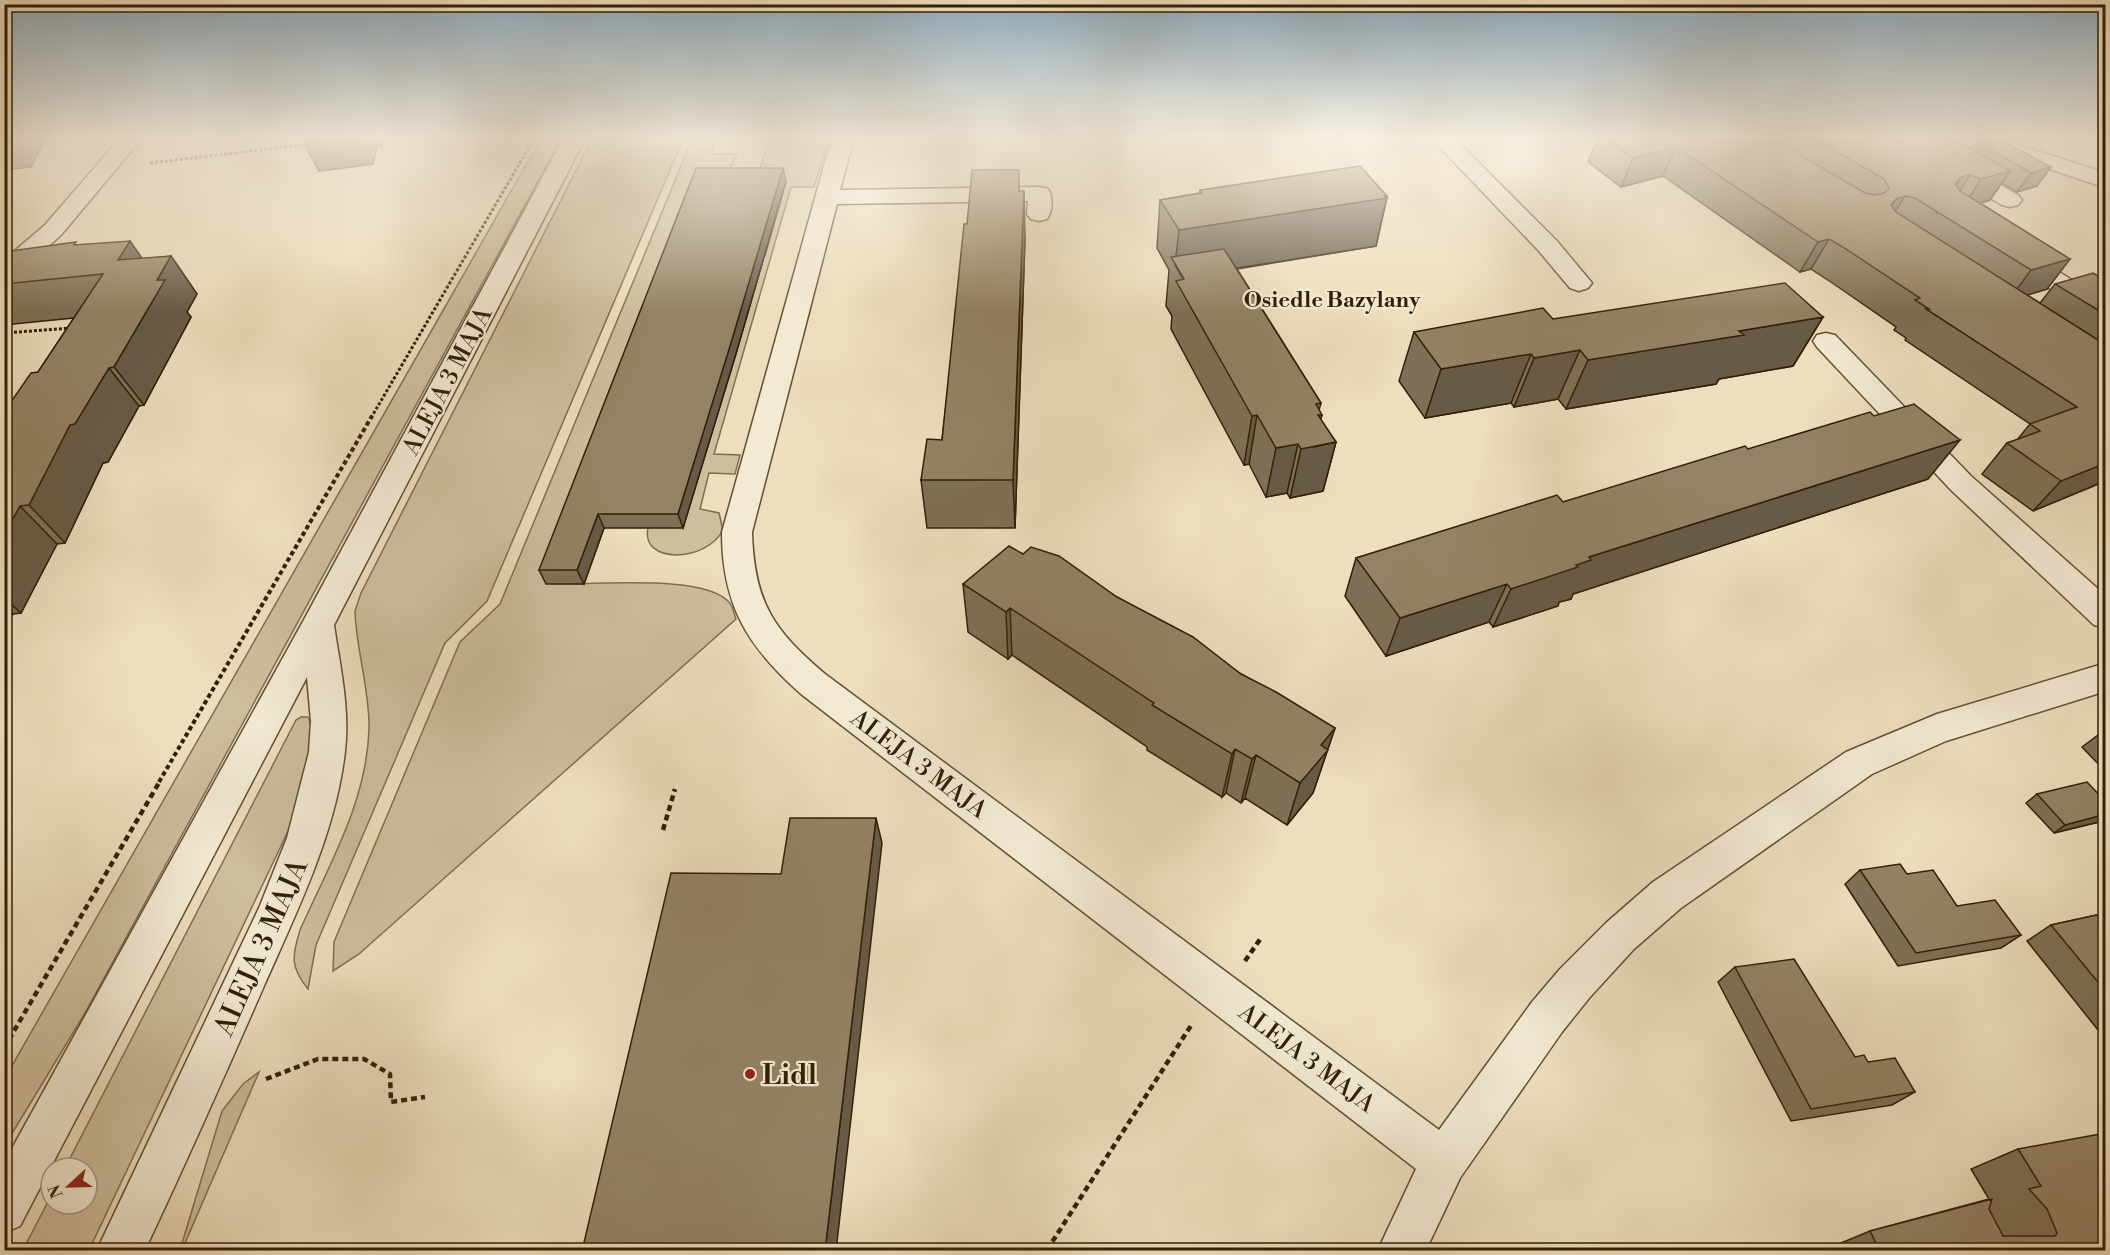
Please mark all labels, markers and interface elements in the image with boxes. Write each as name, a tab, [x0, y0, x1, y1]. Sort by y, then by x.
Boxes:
district label: Osiedle Bazylany	[1244, 287, 1421, 314]
street label: ALEJA 3 MAJA	[396, 302, 500, 461]
street label: ALEJA 3 MAJA	[843, 703, 993, 826]
street label: ALEJA 3 MAJA	[206, 853, 316, 1043]
street label: ALEJA 3 MAJA	[1231, 997, 1381, 1120]
place label: Lidl	[762, 1058, 817, 1093]
marker: Lidl	[743, 1067, 757, 1081]
north arrow	[39, 1156, 99, 1216]
text: N	[44, 1181, 68, 1201]

